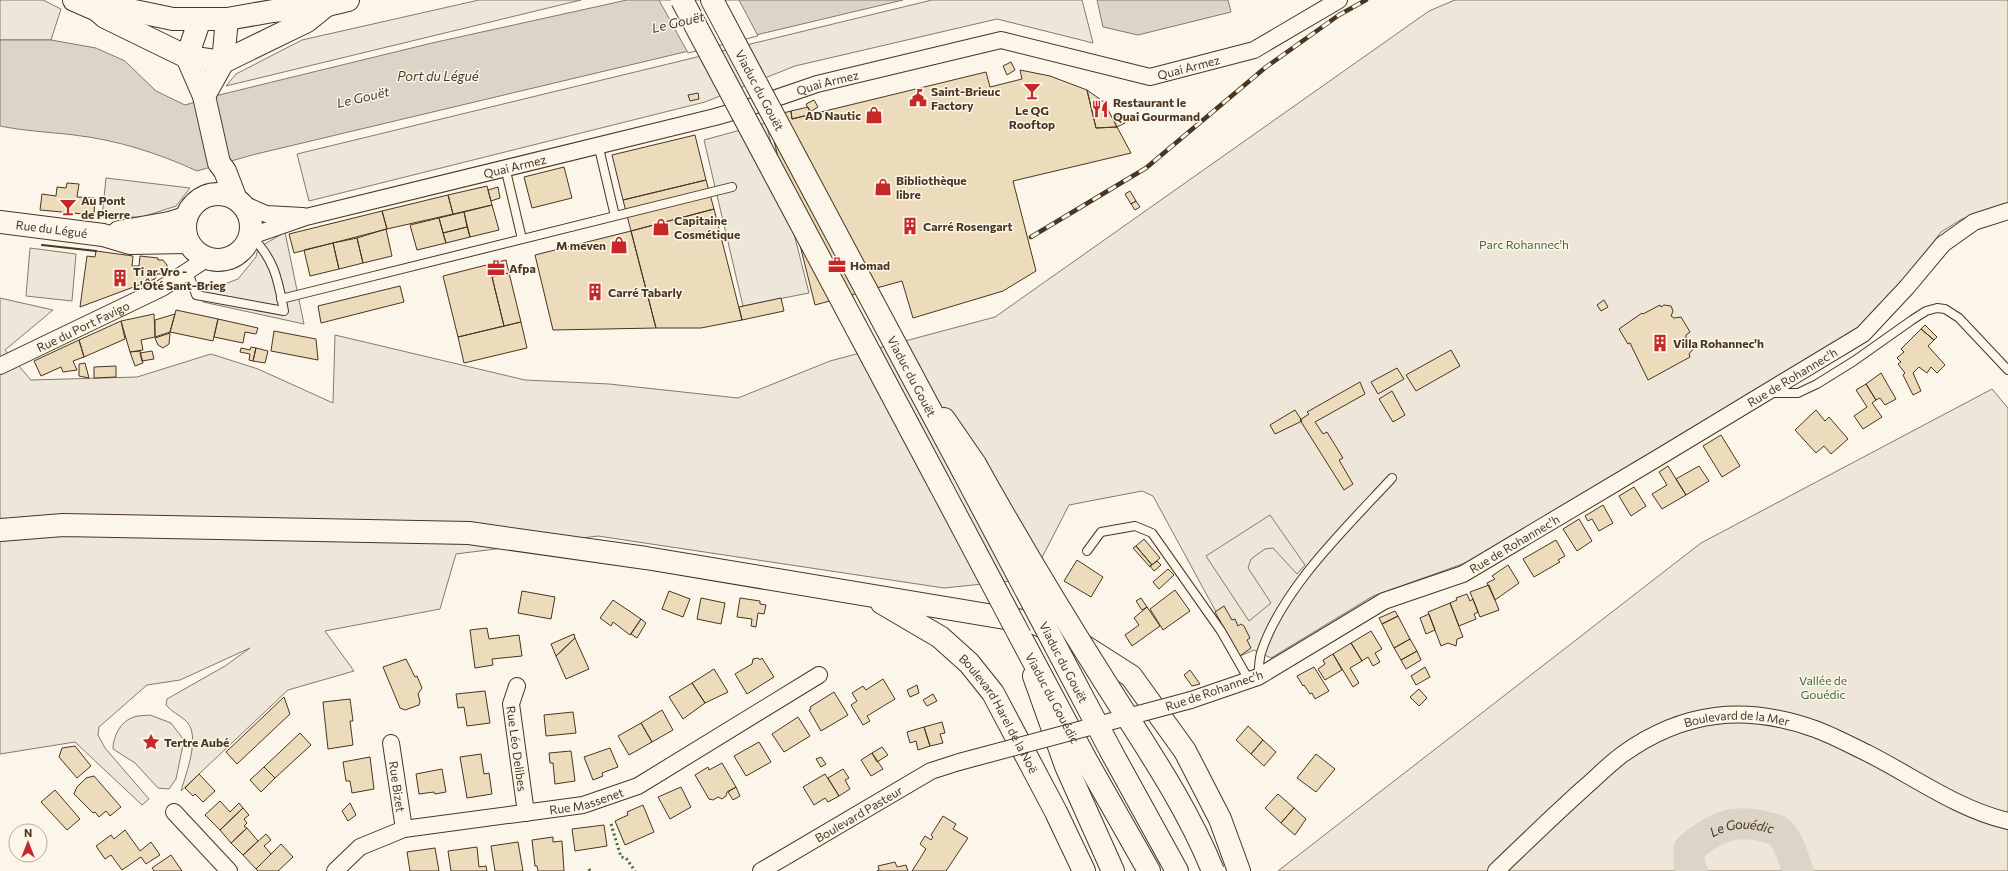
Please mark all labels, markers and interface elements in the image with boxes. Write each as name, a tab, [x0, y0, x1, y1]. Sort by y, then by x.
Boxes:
water label: Le Gouët	[650, 8, 706, 36]
street label: Viaduc du Gouët	[733, 47, 787, 133]
street label: Quai Armez	[1156, 52, 1221, 82]
street label: Quai Armez	[794, 67, 860, 98]
water label: Port du Légué	[397, 68, 480, 84]
bar icon: Le QG Rooftop	[1022, 81, 1042, 101]
water label: Le Gouët	[335, 83, 391, 111]
place label: Saint-Brieuc Factory	[931, 84, 1000, 112]
public building icon: Saint-Brieuc Factory	[908, 88, 928, 108]
place label: Restaurant le Quai Gourmand	[1113, 95, 1200, 123]
restaurant icon: Restaurant le Quai Gourmand	[1090, 99, 1110, 119]
place label: Le QG Rooftop	[1009, 103, 1055, 131]
shop icon: AD Nautic	[864, 105, 884, 125]
place label: AD Nautic	[805, 108, 861, 122]
street label: Quai Armez	[482, 152, 547, 180]
place label: Bibliothèque libre	[896, 173, 967, 201]
shop icon: Bibliothèque libre	[873, 177, 893, 197]
place label: Au Pont de Pierre	[81, 193, 130, 221]
bar icon: Au Pont de Pierre	[58, 197, 78, 217]
place label: Capitaine Cosmétique	[674, 213, 740, 241]
building icon: Carré Rosengart	[900, 216, 920, 236]
street label: Rue du Légué	[15, 217, 88, 240]
shop icon: Capitaine Cosmétique	[651, 217, 671, 237]
place label: Carré Rosengart	[923, 219, 1013, 233]
shop icon: M meven	[609, 235, 629, 255]
park label: Parc Rohannec'h	[1479, 237, 1569, 251]
place label: M meven	[556, 238, 606, 252]
office icon: Homad	[827, 255, 847, 275]
office icon: Afpa	[486, 258, 506, 278]
place label: Homad	[850, 258, 890, 272]
place label: Afpa	[509, 261, 536, 275]
place label: Ti ar Vro - L'Ôté Sant-Brieg	[133, 264, 226, 292]
building icon: Ti ar Vro - L'Ôté Sant-Brieg	[110, 268, 130, 288]
building icon: Carré Tabarly	[585, 282, 605, 302]
place label: Carré Tabarly	[608, 285, 683, 299]
street label: Rue du Port Favigo	[34, 298, 132, 354]
street label: Viaduc du Gouët	[885, 333, 939, 419]
building icon: Villa Rohannec'h	[1650, 333, 1670, 353]
place label: Villa Rohannec'h	[1673, 336, 1764, 350]
street label: Rue de Rohannec'h	[1745, 344, 1839, 409]
street label: Rue de Rohannec'h	[1467, 511, 1562, 576]
street label: Viaduc du Gouët	[1037, 619, 1091, 705]
street label: Viaduc du Gouédic	[1023, 650, 1083, 745]
street label: Boulevard Harel de la Noë	[957, 651, 1041, 775]
street label: Rue de Rohannec'h	[1163, 667, 1265, 713]
park label: Vallée de Gouédic	[1799, 673, 1847, 701]
street label: Rue Léo Delibes	[504, 705, 530, 792]
street label: Boulevard de la Mer	[1682, 708, 1791, 729]
place icon: Tertre Aubé	[141, 732, 161, 752]
place label: Tertre Aubé	[164, 735, 229, 749]
street label: Rue Bizet	[387, 760, 408, 813]
street label: Boulevard Pasteur	[812, 782, 905, 845]
street label: Rue Massenet	[548, 785, 625, 816]
water label: Le Gouédic	[1707, 816, 1776, 840]
north arrow	[8, 823, 48, 863]
text: N	[24, 826, 32, 839]

